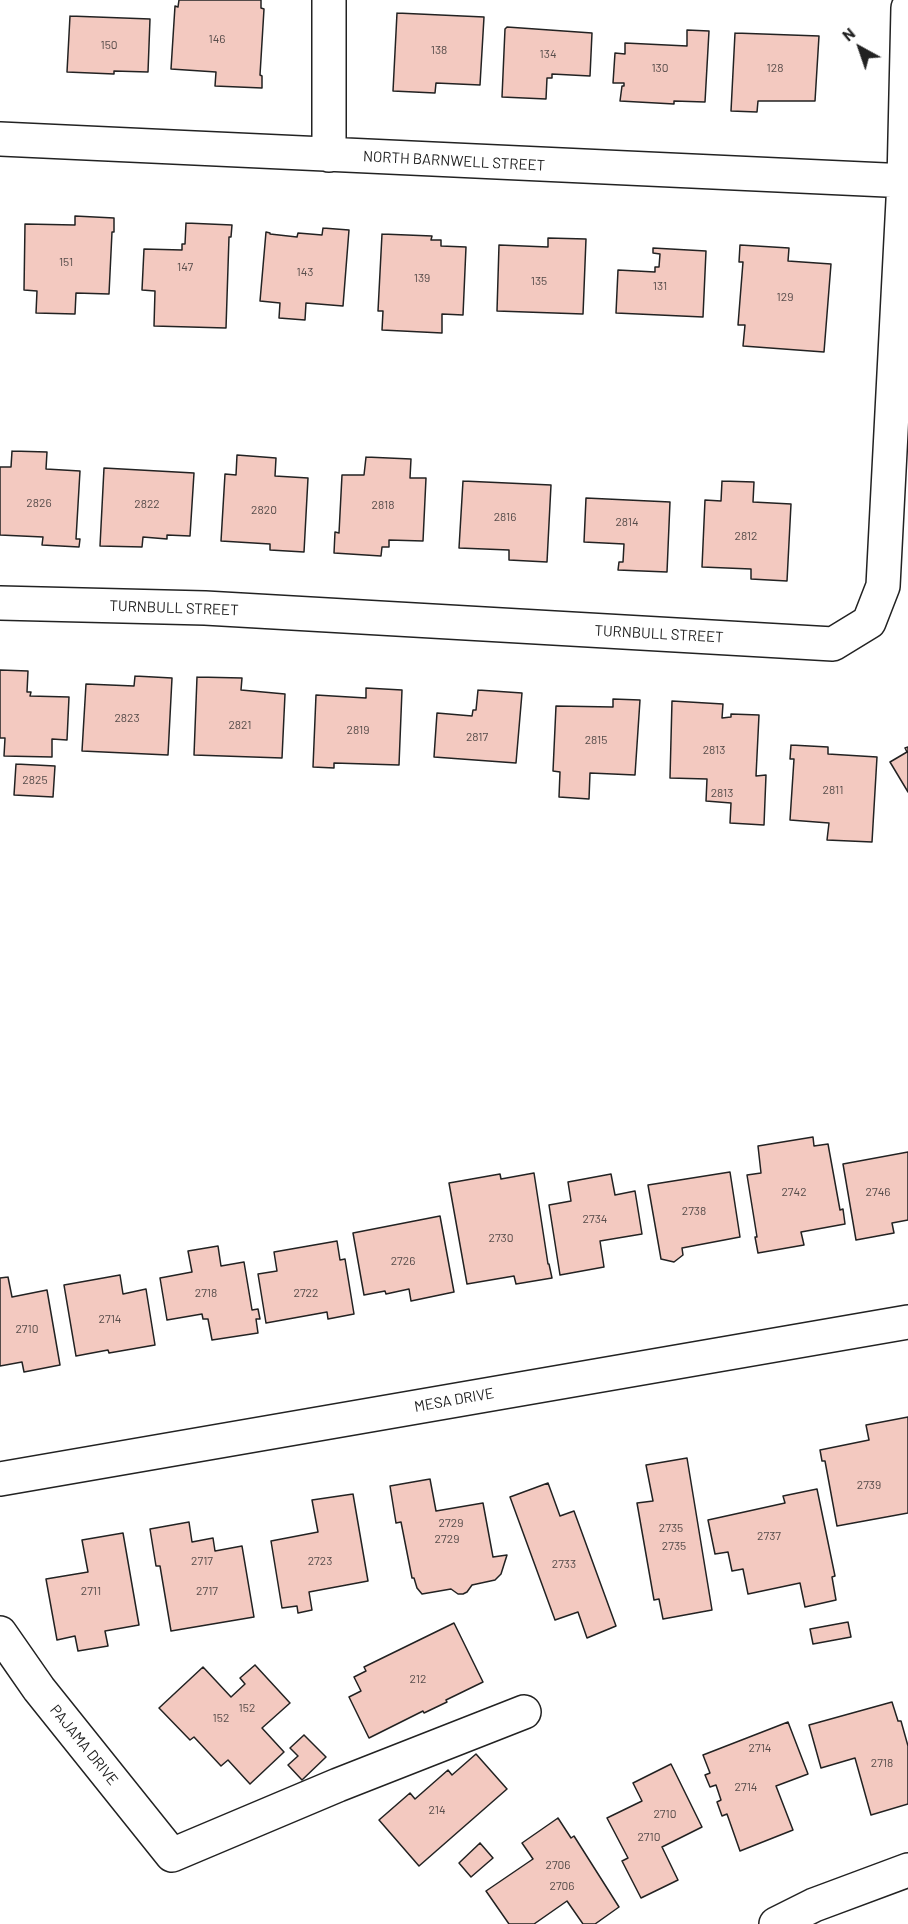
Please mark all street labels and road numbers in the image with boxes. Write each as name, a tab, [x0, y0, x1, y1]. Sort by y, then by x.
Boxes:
street label: NORTH BARNWELL STREET	[362, 147, 546, 175]
street label: TURNBULL STREET	[109, 597, 239, 619]
street label: TURNBULL STREET	[594, 622, 724, 646]
street label: MESA DRIVE	[413, 1384, 495, 1416]
street label: PAJAMA DRIVE	[46, 1701, 122, 1789]

